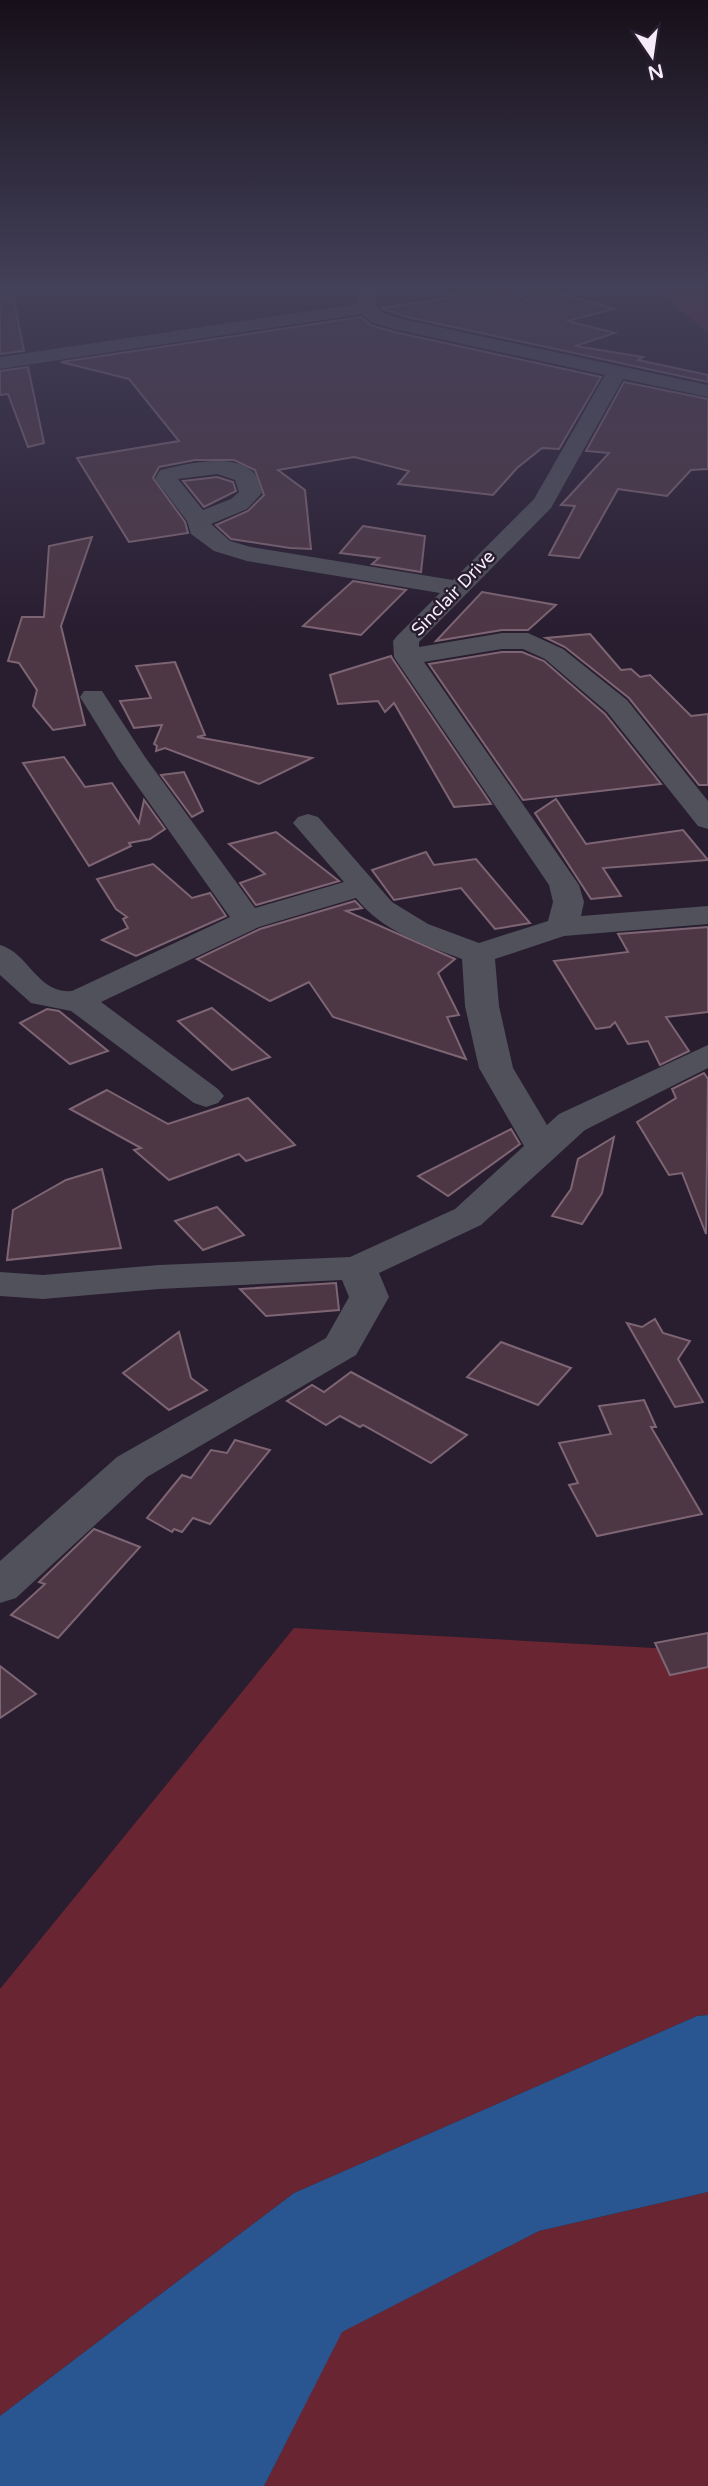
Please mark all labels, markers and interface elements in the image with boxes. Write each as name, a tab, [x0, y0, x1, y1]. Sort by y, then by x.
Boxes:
north arrow	[617, 21, 687, 91]
text: N	[646, 59, 666, 84]
street label: Sinclair Drive	[407, 545, 499, 641]

